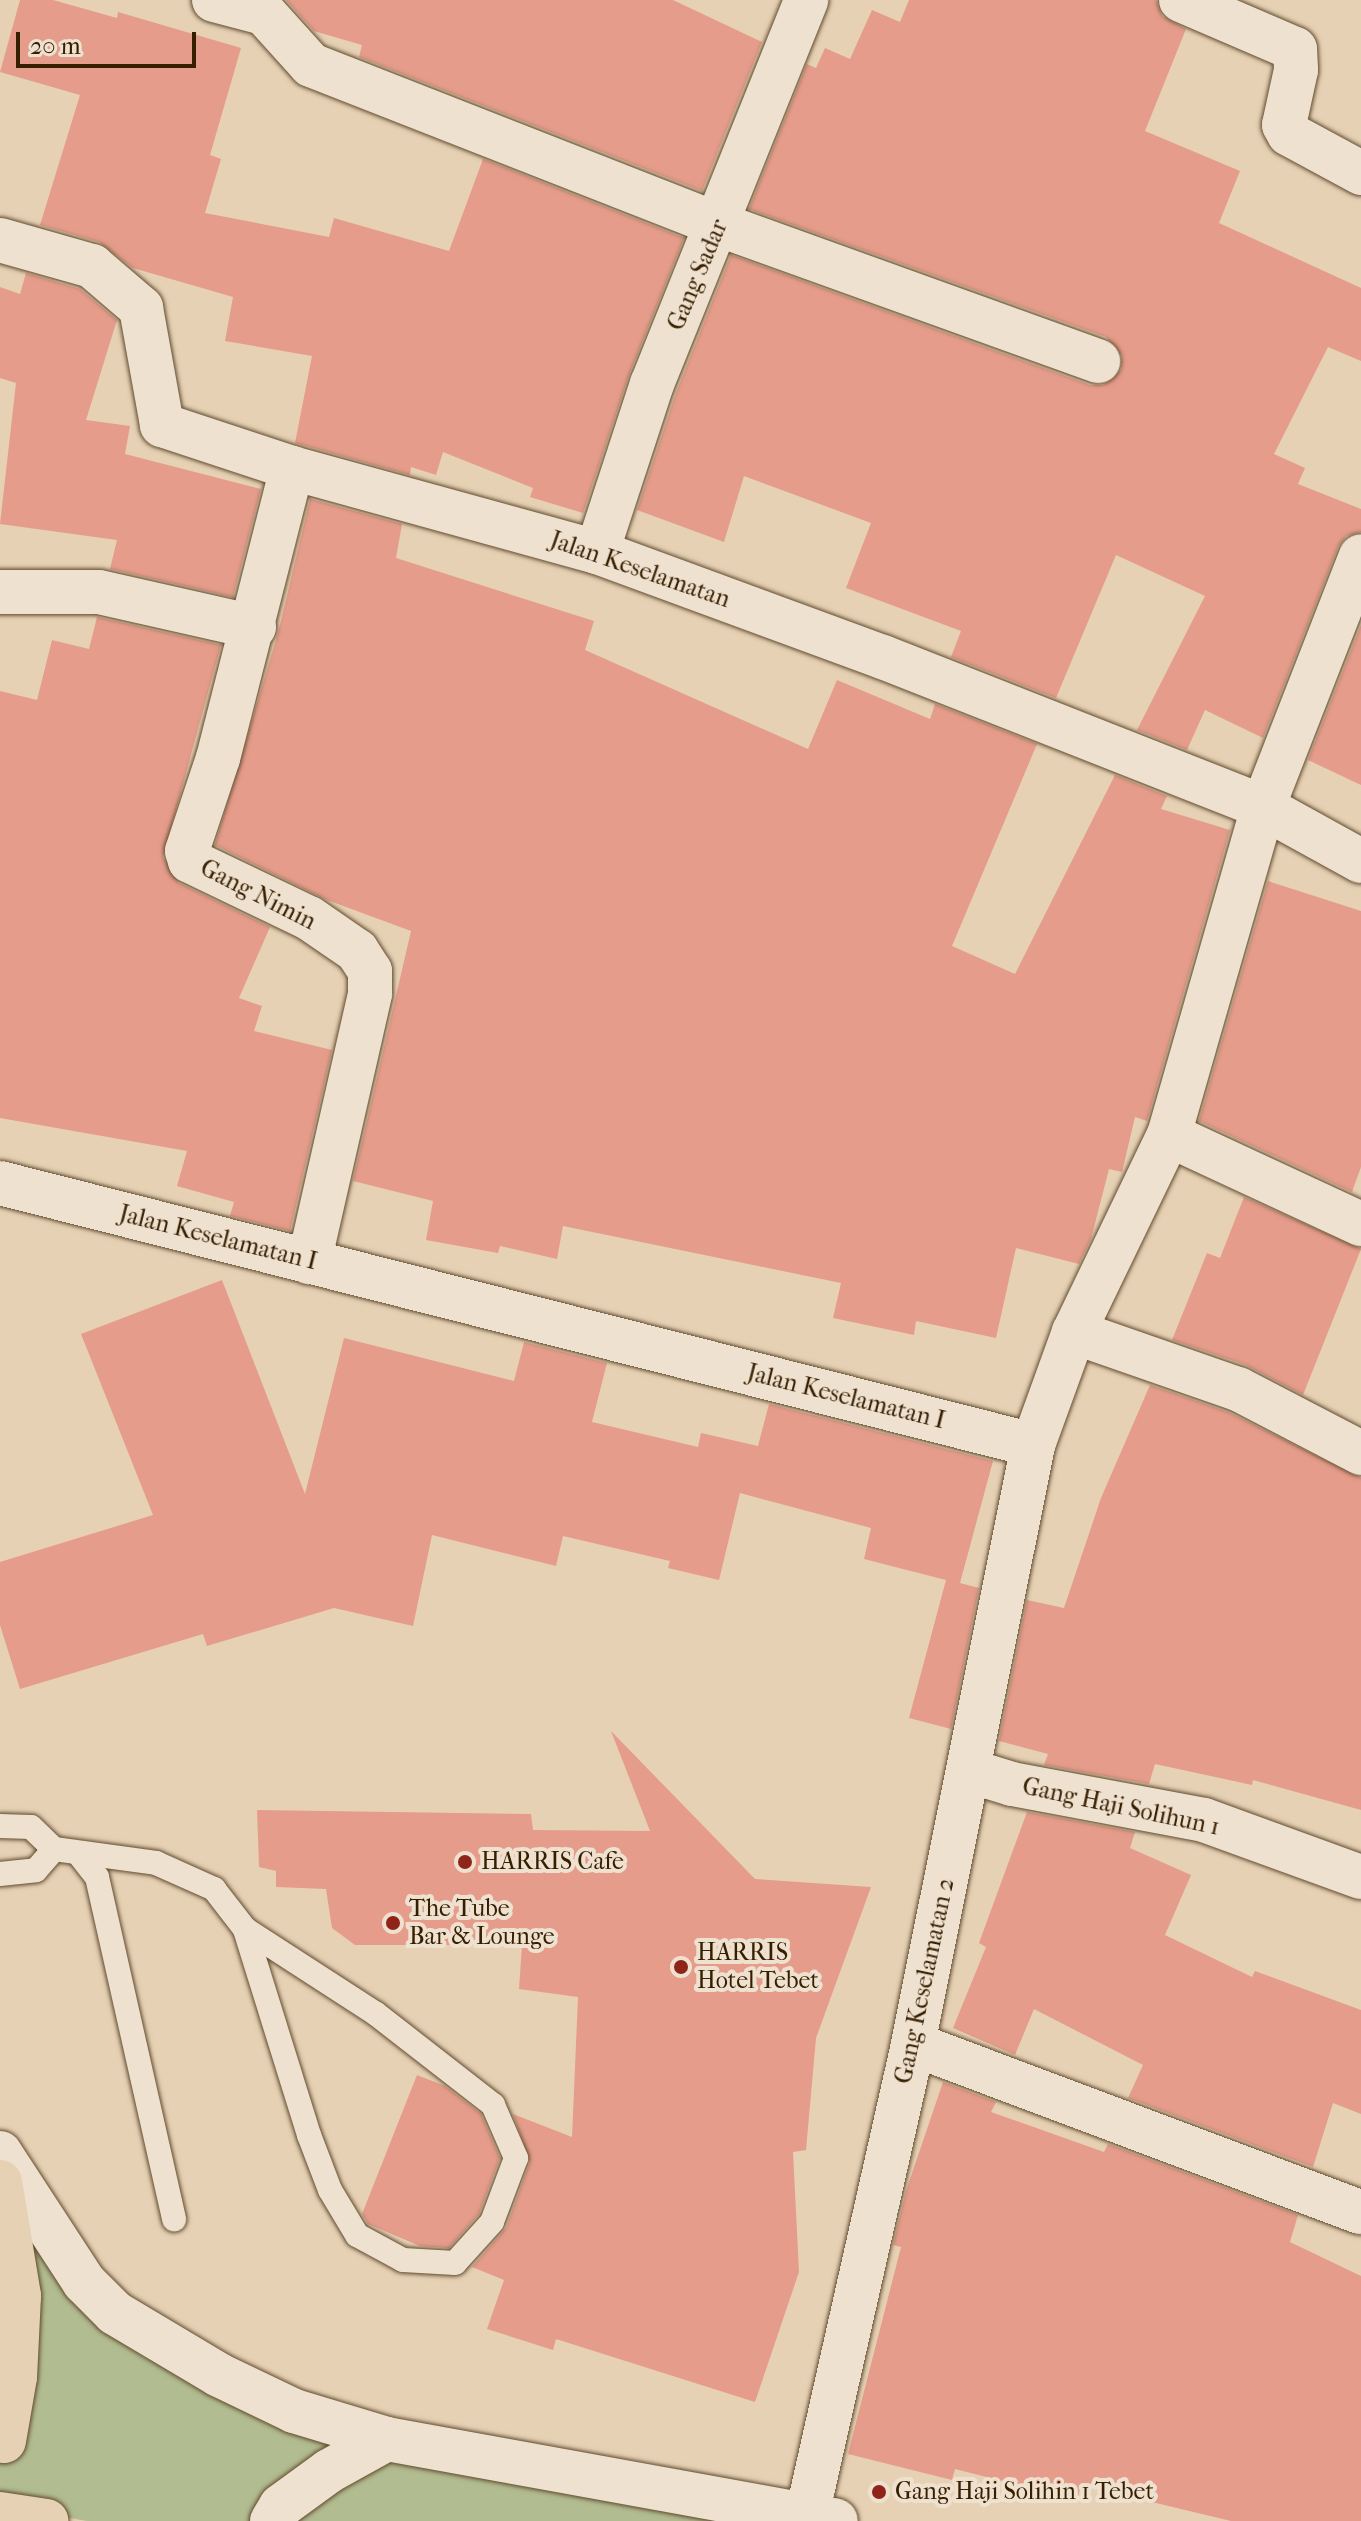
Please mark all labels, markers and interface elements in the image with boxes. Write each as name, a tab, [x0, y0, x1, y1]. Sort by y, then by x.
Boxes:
scale bar	[20, 16, 200, 66]
text: 20 m	[30, 32, 81, 60]
street label: Gang Sadar	[662, 215, 734, 335]
street label: Jalan Keselamatan	[546, 526, 734, 614]
street label: Gang Nimin	[195, 854, 321, 936]
street label: Jalan Keselamatan I	[116, 1199, 320, 1277]
street label: Jalan Keselamatan I	[744, 1358, 948, 1436]
street label: Gang Haji Solihun 1	[1020, 1772, 1222, 1842]
place label: HARRIS Cafe	[481, 1848, 624, 1876]
marker: HARRIS Cafe	[456, 1853, 474, 1871]
street label: Gang Keselamatan 2	[889, 1876, 961, 2086]
place label: The Tube Bar & Lounge	[409, 1895, 555, 1951]
marker: The Tube Bar & Lounge	[384, 1914, 402, 1932]
place label: HARRIS Hotel Tebet	[697, 1939, 819, 1995]
marker: HARRIS Hotel Tebet	[672, 1958, 690, 1976]
place label: Gang Haji Solihin 1 Tebet	[895, 2478, 1154, 2506]
marker: Gang Haji Solihin 1 Tebet	[870, 2483, 888, 2501]

